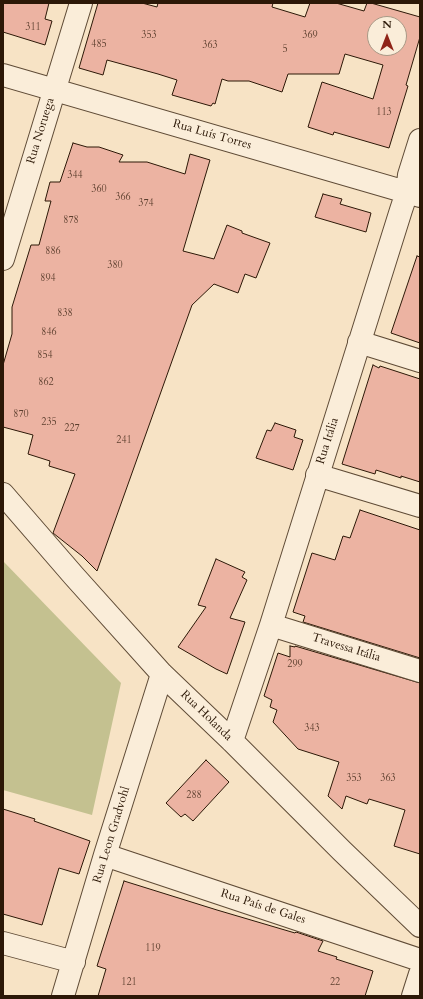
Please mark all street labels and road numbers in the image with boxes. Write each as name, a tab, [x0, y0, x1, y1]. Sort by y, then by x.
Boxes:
street label: Rua Noruega	[24, 96, 58, 166]
street label: Rua Luís Torres	[171, 117, 253, 153]
street label: Rua Itália	[314, 416, 342, 466]
street label: Travessa Itália	[310, 631, 382, 665]
street label: Rua Holanda	[177, 688, 235, 744]
street label: Rua Leon Gradvohl	[90, 785, 134, 885]
street label: Rua País de Gales	[219, 886, 307, 928]

